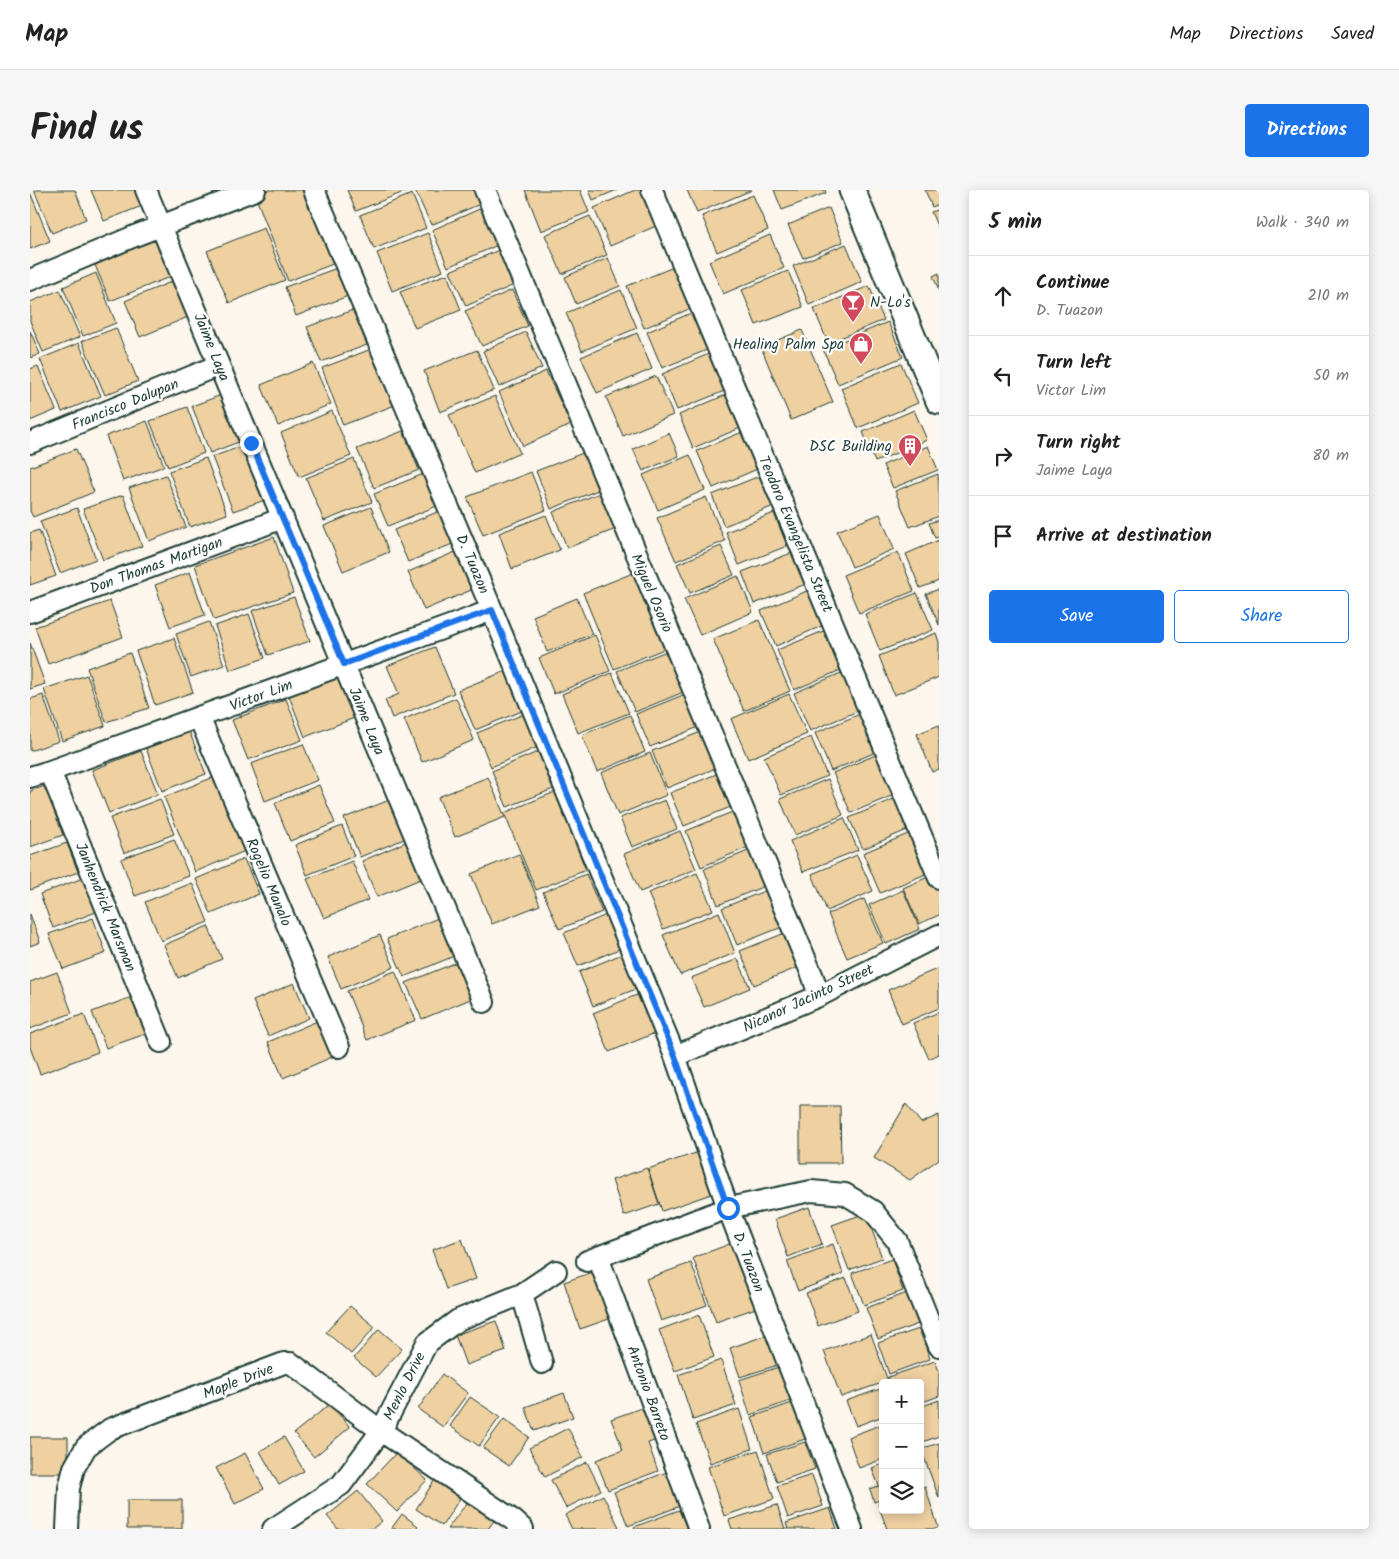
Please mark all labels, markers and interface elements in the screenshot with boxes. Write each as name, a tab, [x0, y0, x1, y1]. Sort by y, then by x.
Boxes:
text: Map	[25, 15, 68, 54]
text: Map	[1169, 20, 1201, 49]
text: Directions	[1229, 20, 1303, 49]
text: Saved	[1331, 20, 1374, 49]
text: Find us	[30, 102, 143, 158]
button: Directions	[1245, 104, 1369, 157]
text: 5 min	[989, 206, 1042, 239]
text: Walk · 340 m	[1256, 210, 1349, 235]
text: Continue	[1036, 268, 1109, 298]
icon: ahead	[989, 282, 1017, 310]
text: 210 m	[1308, 283, 1349, 308]
bar icon: N-Lo's	[840, 289, 866, 323]
place label: N-Lo's	[870, 291, 911, 315]
text: D. Tuazon	[1036, 298, 1103, 323]
street label: Jaime Laya	[187, 310, 236, 385]
shop icon: Healing Palm Spa	[848, 331, 874, 365]
place label: Healing Palm Spa	[733, 333, 844, 357]
text: Turn left	[1036, 348, 1111, 378]
icon: left	[989, 362, 1017, 390]
text: 50 m	[1313, 363, 1349, 388]
street label: Francisco Dalupan	[68, 372, 183, 437]
text: Victor Lim	[1036, 378, 1106, 403]
text: Turn right	[1036, 428, 1121, 458]
route end	[240, 432, 263, 455]
building icon: DSC Building	[897, 433, 923, 467]
place label: DSC Building	[809, 435, 892, 459]
icon: right	[989, 442, 1017, 470]
text: 80 m	[1312, 443, 1349, 468]
street label: Teodoro Evangelista Street	[751, 452, 839, 617]
text: Jaime Laya	[1036, 458, 1112, 483]
text: Arrive at destination	[1036, 521, 1212, 551]
icon: arrive	[989, 522, 1017, 550]
street label: Don Thomas Martigan	[86, 531, 226, 601]
street label: D. Tuazon	[449, 531, 495, 598]
street label: Miguel Osorio	[624, 550, 679, 637]
button: Save	[989, 590, 1164, 643]
button: Share	[1174, 590, 1349, 643]
street label: Victor Lim	[226, 673, 296, 718]
street label: Jaime Laya	[342, 684, 391, 759]
street label: Rogelio Manalo	[239, 835, 298, 930]
street label: Janhendrick Marsman	[68, 839, 142, 976]
street label: Nicanor Jacinto Street	[739, 958, 878, 1040]
route start	[717, 1197, 740, 1220]
street label: D. Tuazon	[726, 1229, 771, 1296]
street label: Antonio Barreto	[620, 1342, 676, 1445]
street label: Menlo Drive	[377, 1348, 433, 1425]
street label: Maple Drive	[200, 1357, 277, 1406]
map controls	[879, 1379, 924, 1514]
button: +	[879, 1379, 924, 1424]
button: −	[879, 1424, 924, 1469]
button: layers	[879, 1469, 924, 1514]

